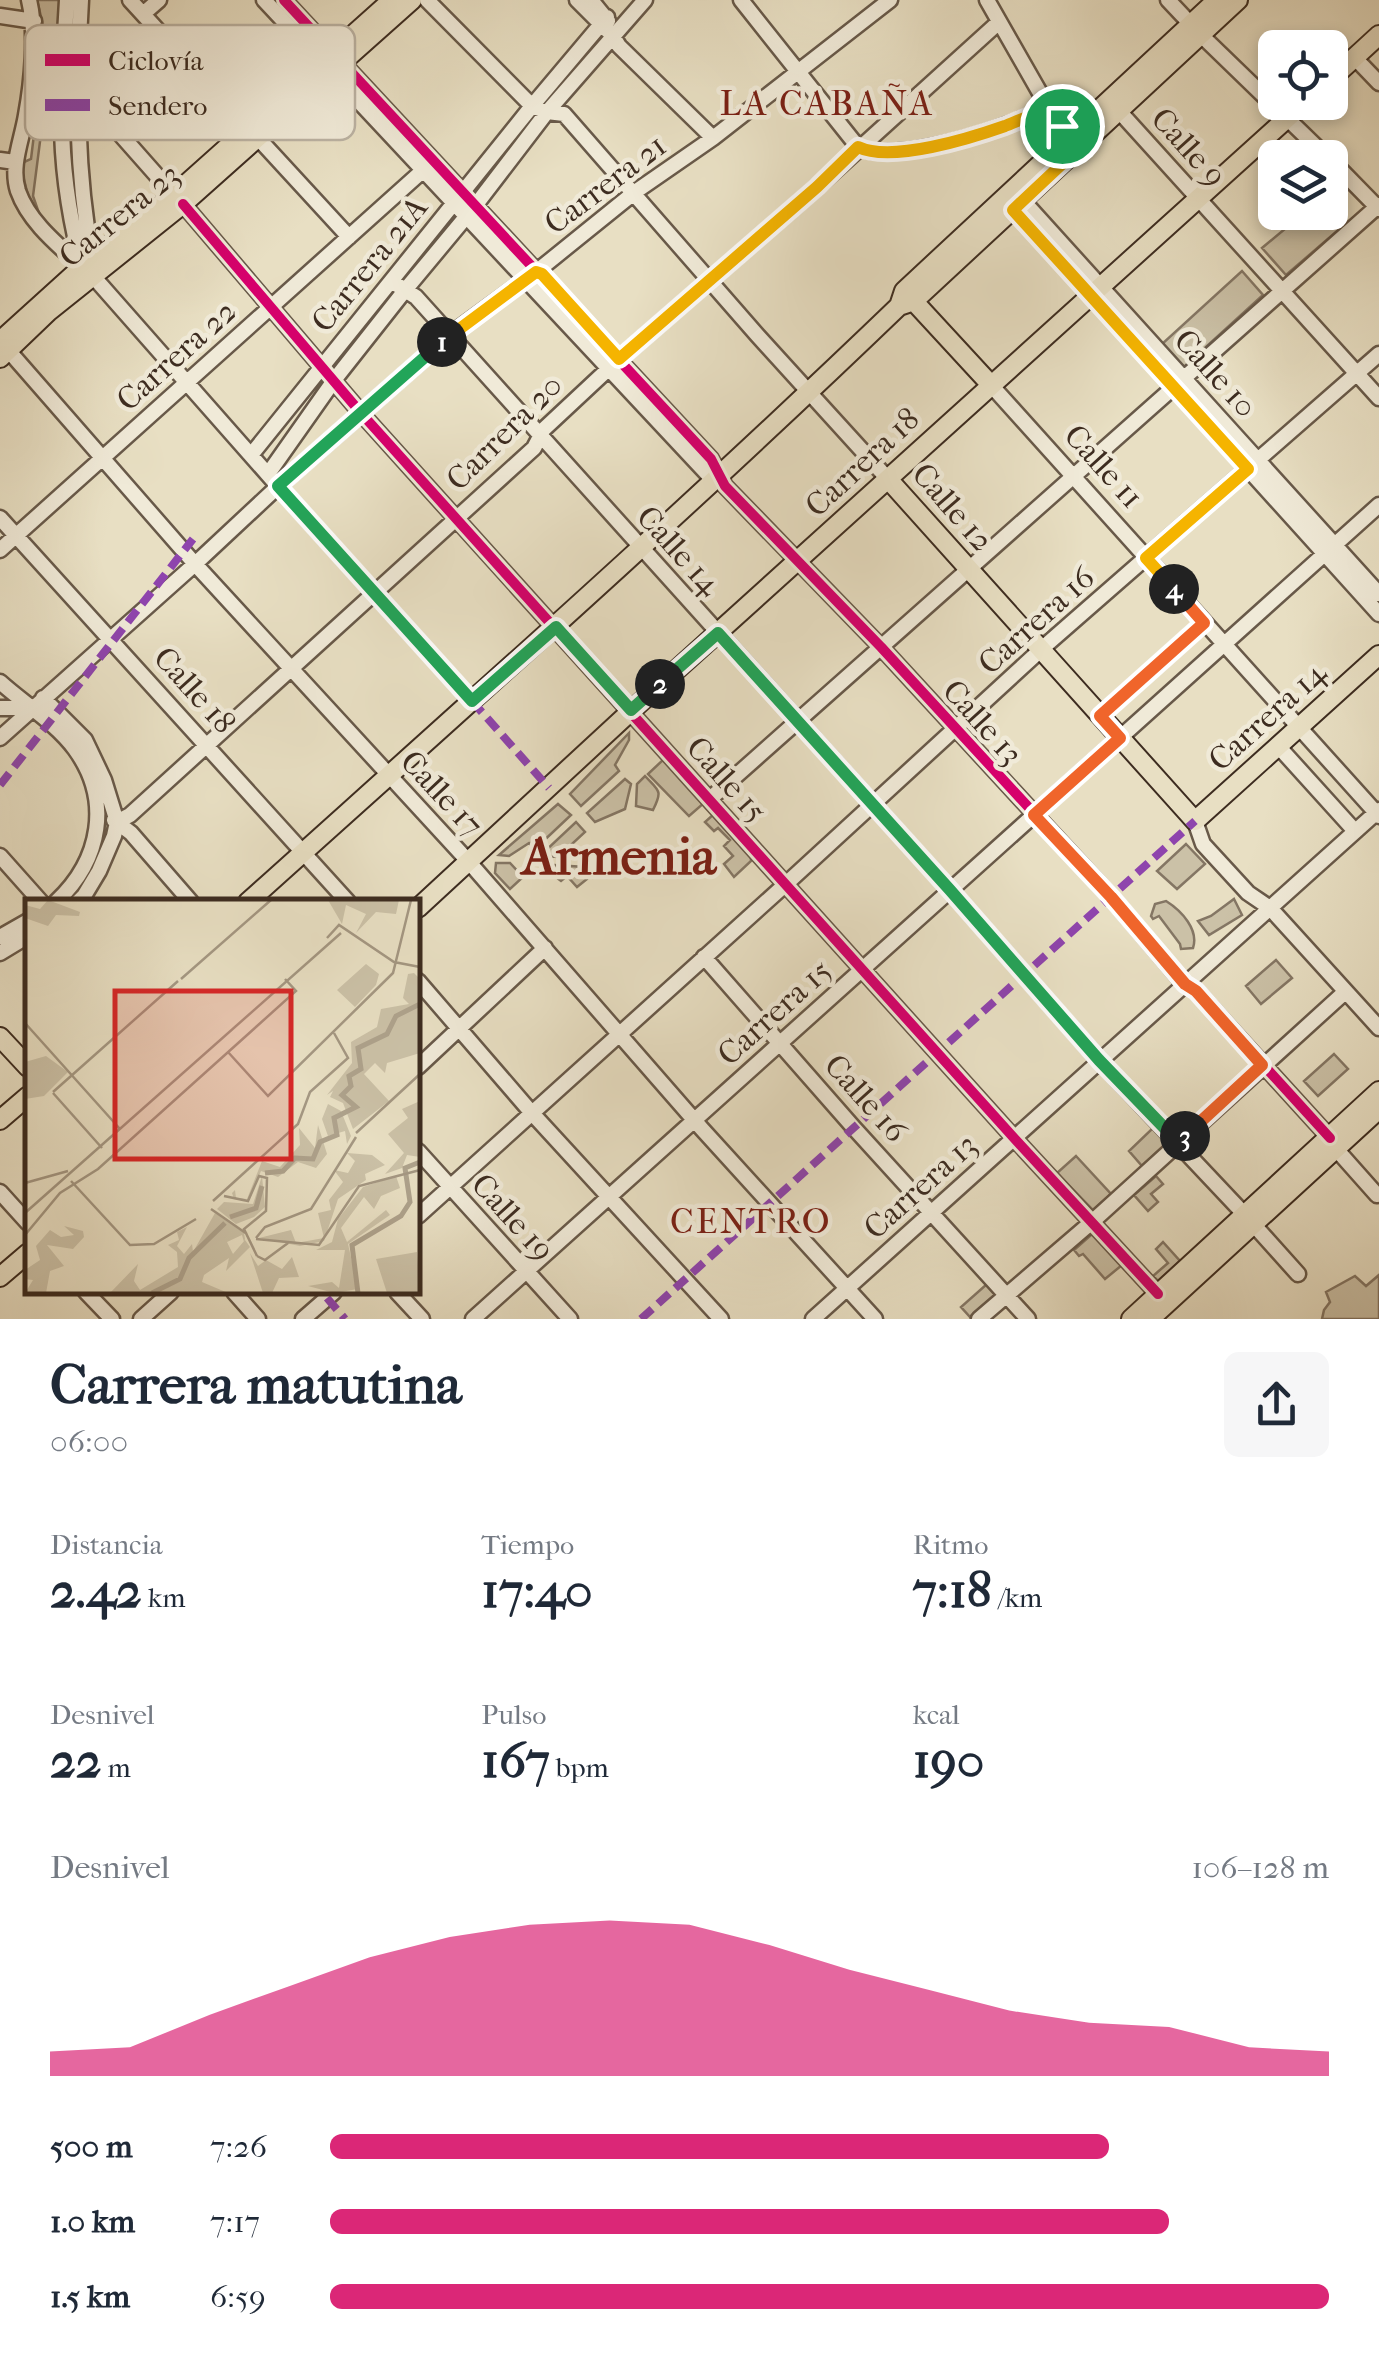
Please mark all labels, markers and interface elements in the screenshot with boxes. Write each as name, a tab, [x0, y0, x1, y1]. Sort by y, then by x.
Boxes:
legend	[25, 25, 355, 140]
map controls	[1258, 30, 1348, 230]
button: locate	[1258, 30, 1348, 120]
text: Ciclovía	[108, 44, 205, 77]
district label: LA CABAÑA	[720, 83, 934, 124]
pin	[1020, 84, 1105, 169]
text: Sendero	[108, 89, 207, 122]
icon: arrive	[1035, 99, 1090, 154]
street label: Calle 9	[1144, 100, 1234, 194]
street label: Carrera 21	[537, 127, 673, 242]
button: layers	[1258, 140, 1348, 230]
street label: Carrera 23	[52, 156, 187, 275]
street label: Carrera 21A	[304, 189, 435, 339]
street label: Carrera 22	[109, 292, 243, 418]
pin: 1	[417, 317, 467, 367]
street label: Calle 10	[1167, 322, 1265, 425]
text: 1	[437, 325, 447, 358]
street label: Carrera 20	[439, 367, 570, 498]
street label: Carrera 18	[798, 400, 927, 524]
street label: Calle 11	[1057, 417, 1151, 516]
street label: Calle 12	[904, 456, 1001, 559]
street label: Calle 14	[629, 498, 729, 603]
street label: Carrera 16	[971, 558, 1102, 682]
pin: 4	[1149, 564, 1199, 614]
text: 4	[1166, 572, 1182, 605]
street label: Calle 18	[146, 639, 243, 741]
street label: Carrera 14	[1201, 653, 1334, 779]
pin: 2	[635, 659, 685, 709]
text: 2	[653, 667, 667, 700]
street label: Calle 13	[935, 672, 1030, 772]
street label: Calle 15	[679, 729, 774, 829]
street label: Calle 17	[393, 743, 490, 844]
district label: Armenia	[519, 827, 718, 887]
inset map	[25, 899, 420, 1294]
street label: Carrera 15	[710, 952, 839, 1073]
street label: Calle 16	[817, 1047, 915, 1150]
pin: 3	[1160, 1111, 1210, 1161]
text: 3	[1179, 1119, 1191, 1152]
street label: Carrera 13	[856, 1126, 984, 1247]
street label: Calle 19	[464, 1166, 561, 1269]
district label: CENTRO	[670, 1201, 832, 1242]
button: share	[1224, 1352, 1329, 1457]
text: Carrera matutina	[50, 1353, 462, 1417]
text: 06:00	[50, 1423, 128, 1460]
text: Distancia	[50, 1528, 163, 1561]
text: Tiempo	[481, 1528, 574, 1561]
text: Ritmo	[913, 1528, 988, 1561]
text: 2.42	[50, 1561, 142, 1620]
text: 17:40	[481, 1561, 593, 1620]
text: 7:18	[913, 1561, 992, 1620]
text: km	[142, 1581, 186, 1614]
text: /km	[992, 1581, 1042, 1614]
text: Desnivel	[50, 1698, 155, 1731]
text: Pulso	[481, 1698, 546, 1731]
text: kcal	[913, 1698, 960, 1731]
text: 22	[50, 1731, 101, 1790]
text: 167	[481, 1731, 550, 1790]
text: 190	[913, 1731, 984, 1790]
text: m	[101, 1751, 131, 1784]
text: bpm	[550, 1751, 609, 1784]
text: Desnivel	[50, 1849, 170, 1886]
text: 106–128 m	[1191, 1849, 1329, 1886]
text: 500 m	[50, 2128, 133, 2165]
text: 7:26	[210, 2128, 267, 2165]
text: 1.0 km	[50, 2203, 135, 2240]
text: 7:17	[210, 2203, 260, 2240]
text: 1.5 km	[50, 2278, 130, 2315]
text: 6:59	[210, 2278, 266, 2315]

